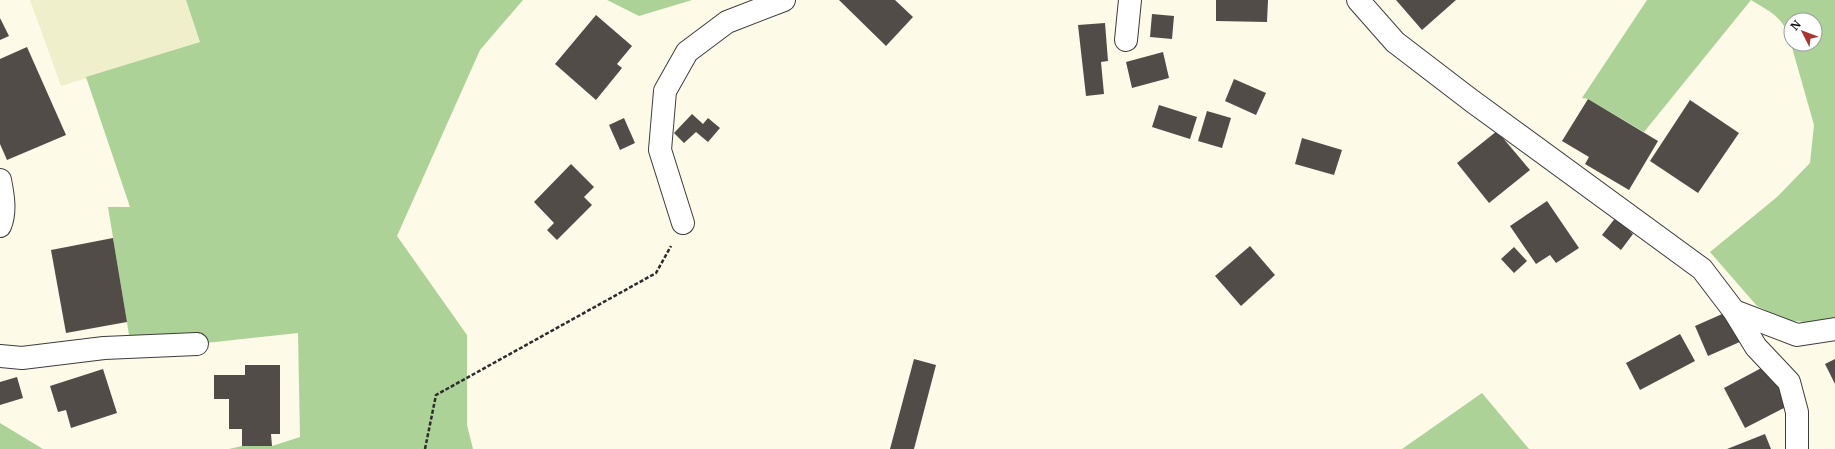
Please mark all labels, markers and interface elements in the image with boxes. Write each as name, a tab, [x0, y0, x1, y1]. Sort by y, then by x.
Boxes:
north arrow	[1783, 12, 1823, 52]
text: N	[1787, 17, 1804, 33]

